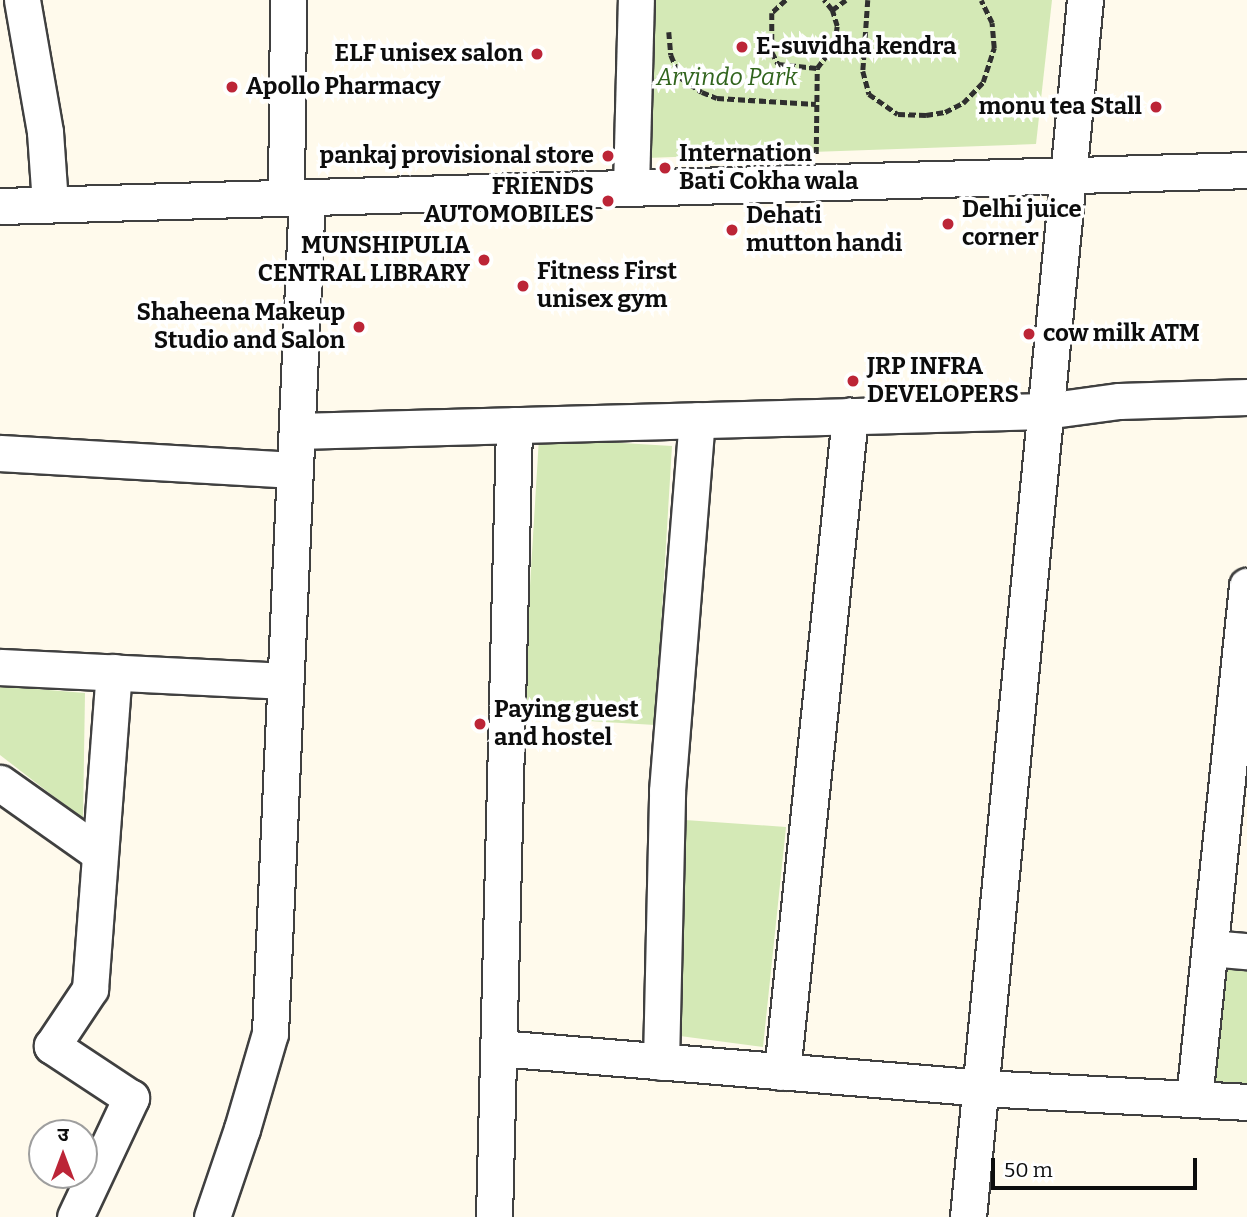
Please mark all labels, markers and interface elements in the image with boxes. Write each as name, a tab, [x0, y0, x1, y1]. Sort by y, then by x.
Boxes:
place label: E-suvidha kendra	[756, 33, 956, 61]
marker: E-suvidha kendra	[734, 39, 750, 55]
place label: ELF unisex salon	[335, 40, 523, 68]
marker: ELF unisex salon	[529, 46, 545, 62]
park label: Arvindo Park	[656, 64, 798, 92]
place label: Apollo Pharmacy	[246, 73, 441, 101]
marker: Apollo Pharmacy	[224, 79, 240, 95]
place label: monu tea Stall	[978, 93, 1142, 121]
marker: monu tea Stall	[1148, 99, 1164, 115]
place label: Internation Bati Cokha wala	[679, 140, 858, 196]
place label: pankaj provisional store	[320, 142, 594, 170]
marker: pankaj provisional store	[600, 148, 616, 164]
marker: Internation Bati Cokha wala	[657, 160, 673, 176]
place label: FRIENDS AUTOMOBILES	[424, 173, 594, 229]
marker: FRIENDS AUTOMOBILES	[600, 193, 616, 209]
place label: Delhi juice corner	[962, 196, 1082, 252]
place label: Dehati mutton handi	[746, 202, 902, 258]
marker: Delhi juice corner	[940, 216, 956, 232]
marker: Dehati mutton handi	[724, 222, 740, 238]
place label: MUNSHIPULIA CENTRAL LIBRARY	[258, 232, 470, 288]
marker: MUNSHIPULIA CENTRAL LIBRARY	[476, 252, 492, 268]
place label: Fitness First unisex gym	[537, 258, 677, 314]
marker: Fitness First unisex gym	[515, 278, 531, 294]
place label: Shaheena Makeup Studio and Salon	[137, 299, 345, 355]
marker: Shaheena Makeup Studio and Salon	[351, 319, 367, 335]
place label: cow milk ATM	[1043, 320, 1200, 348]
marker: cow milk ATM	[1021, 326, 1037, 342]
place label: JRP INFRA DEVELOPERS	[867, 353, 1019, 409]
marker: JRP INFRA DEVELOPERS	[845, 373, 861, 389]
place label: Paying guest and hostel	[494, 696, 639, 752]
marker: Paying guest and hostel	[472, 716, 488, 732]
north arrow	[28, 1119, 98, 1189]
text: उ	[57, 1123, 69, 1146]
scale bar	[995, 1144, 1202, 1188]
text: 50 m	[1004, 1157, 1053, 1183]

